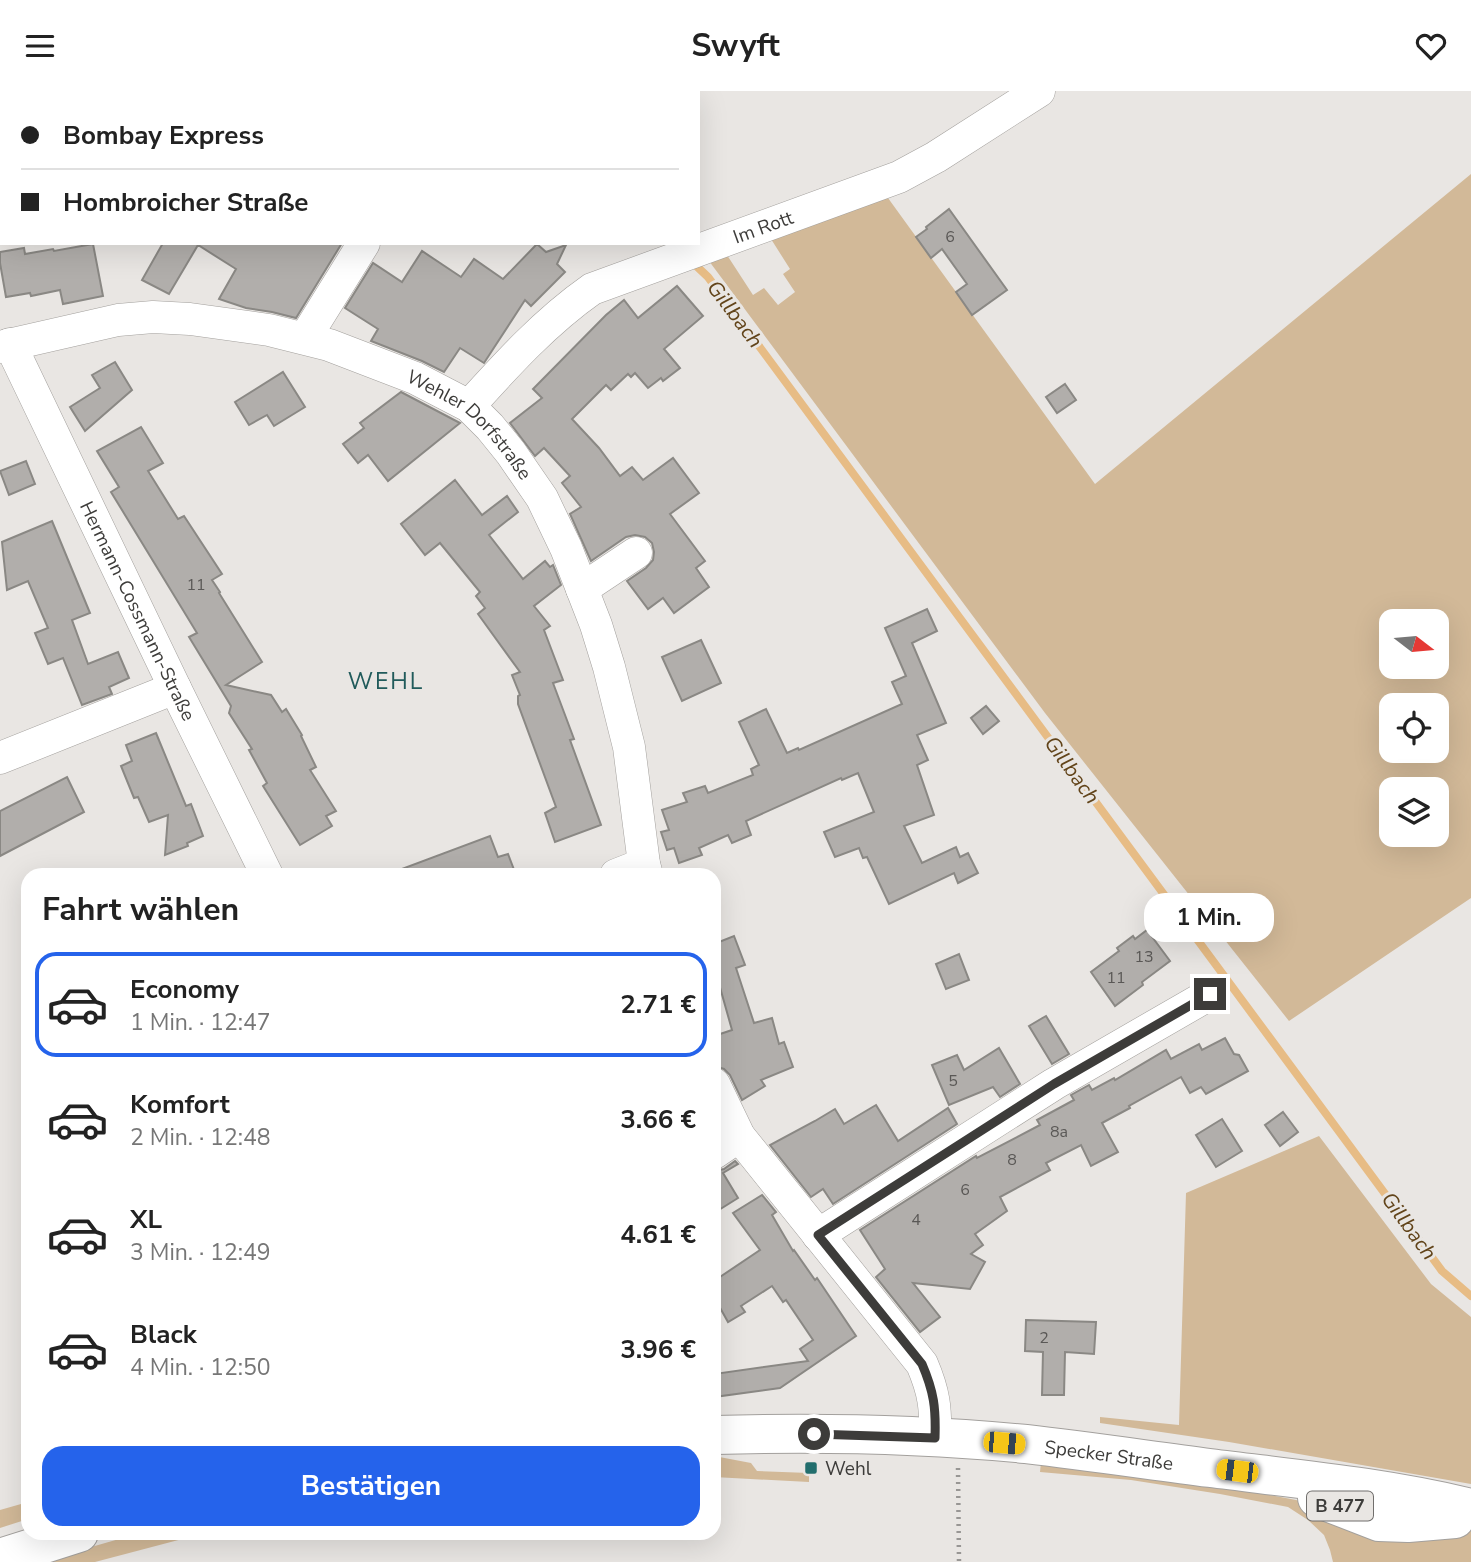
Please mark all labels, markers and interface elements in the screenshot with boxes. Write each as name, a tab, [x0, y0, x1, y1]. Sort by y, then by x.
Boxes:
text: Swyft	[691, 24, 780, 67]
icon: menu	[21, 27, 59, 65]
icon: heart	[1412, 27, 1450, 65]
text: Bombay Express	[63, 118, 264, 153]
text: Hombroicher Straße	[63, 185, 308, 220]
street label: Im Rott	[730, 205, 797, 250]
house number: 6	[945, 226, 955, 248]
water label: Gillbach	[700, 275, 770, 353]
street label: Wehler Dorfstraße	[402, 364, 538, 485]
street label: Hermann-Cossmann-Straße	[73, 497, 201, 726]
house number: 11	[186, 574, 206, 596]
north arrow	[1379, 609, 1449, 679]
map controls	[1379, 609, 1449, 847]
district label: WEHL	[348, 666, 424, 697]
button: locate	[1379, 693, 1449, 763]
water label: Gillbach	[1038, 730, 1106, 810]
button: layers	[1379, 777, 1449, 847]
text: Fahrt wählen	[42, 888, 239, 931]
callout: 1 Min.	[1145, 893, 1275, 941]
text: 1 Min.	[1177, 902, 1242, 933]
house number: 13	[1134, 946, 1154, 968]
house number: 11	[1106, 967, 1126, 989]
text: Economy	[130, 972, 239, 1007]
icon: car	[46, 973, 109, 1036]
route end	[1194, 978, 1226, 1010]
text: 2.71 €	[620, 987, 696, 1022]
text: 1 Min. · 12:47	[130, 1007, 271, 1038]
house number: 5	[948, 1070, 958, 1092]
text: Komfort	[130, 1087, 230, 1122]
icon: car	[46, 1088, 109, 1151]
text: 3.66 €	[620, 1102, 696, 1137]
house number: 8a	[1050, 1121, 1068, 1143]
text: 2 Min. · 12:48	[130, 1122, 271, 1153]
house number: 8	[1007, 1149, 1017, 1171]
house number: 6	[960, 1179, 970, 1201]
water label: Gillbach	[1375, 1186, 1443, 1266]
text: XL	[130, 1202, 162, 1237]
icon: car	[46, 1203, 109, 1266]
house number: 4	[911, 1209, 921, 1231]
text: 4.61 €	[620, 1217, 696, 1252]
text: 3 Min. · 12:49	[130, 1237, 271, 1268]
text: Black	[130, 1317, 197, 1352]
icon: car	[46, 1318, 109, 1381]
house number: 2	[1039, 1327, 1049, 1349]
text: 3.96 €	[620, 1332, 696, 1367]
text: 4 Min. · 12:50	[130, 1352, 271, 1383]
route start	[798, 1418, 830, 1450]
car	[983, 1431, 1026, 1455]
street label: Specker Straße	[1043, 1434, 1175, 1477]
button: Bestätigen	[42, 1446, 700, 1526]
place label: Wehl	[825, 1456, 872, 1482]
car	[1215, 1458, 1260, 1484]
marker: Wehl	[803, 1460, 819, 1476]
road number: B 477	[1307, 1491, 1373, 1521]

